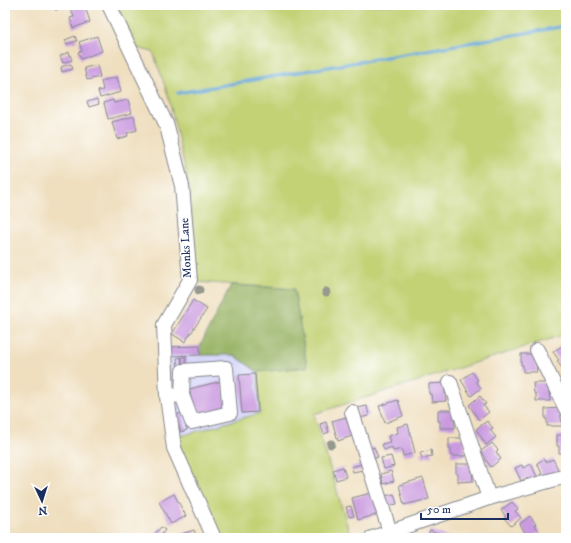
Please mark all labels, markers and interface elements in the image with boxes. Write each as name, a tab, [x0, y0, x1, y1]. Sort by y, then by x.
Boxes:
street label: Monks Lane	[177, 217, 195, 279]
north arrow	[22, 481, 62, 521]
scale bar	[421, 495, 508, 521]
text: 50 m	[427, 502, 451, 517]
text: N	[38, 503, 48, 517]

